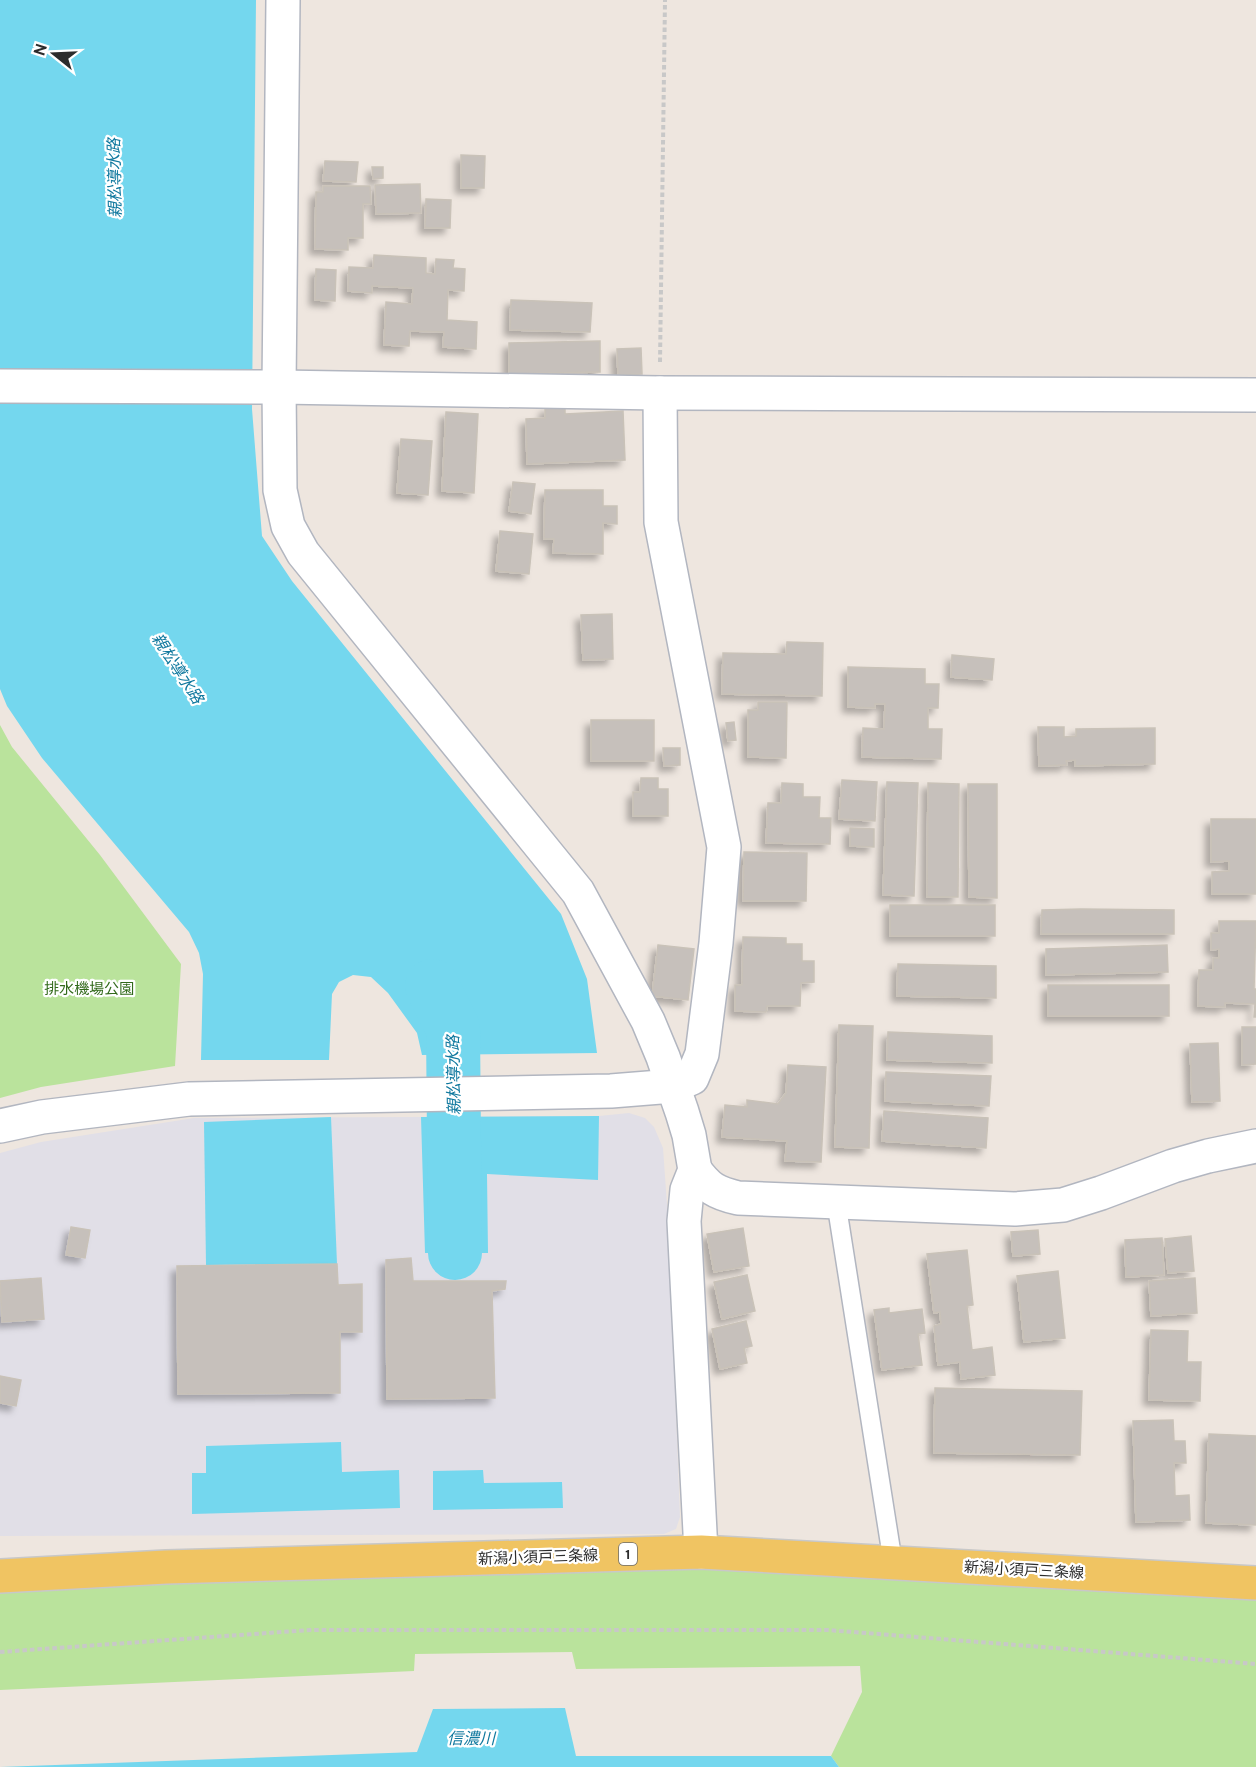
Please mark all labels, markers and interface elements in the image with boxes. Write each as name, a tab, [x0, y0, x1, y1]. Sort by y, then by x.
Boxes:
north arrow	[24, 24, 84, 84]
text: N	[30, 41, 53, 59]
water label: 親松導水路	[105, 136, 127, 218]
water label: 親松導水路	[146, 630, 208, 710]
park label: 排水機場公園	[44, 980, 134, 1000]
water label: 親松導水路	[444, 1033, 466, 1115]
road number: 1	[619, 1543, 637, 1565]
street label: 新潟小須戸三条線	[478, 1547, 598, 1570]
street label: 新潟小須戸三条線	[963, 1559, 1084, 1584]
water label: 信濃川	[447, 1730, 497, 1750]

